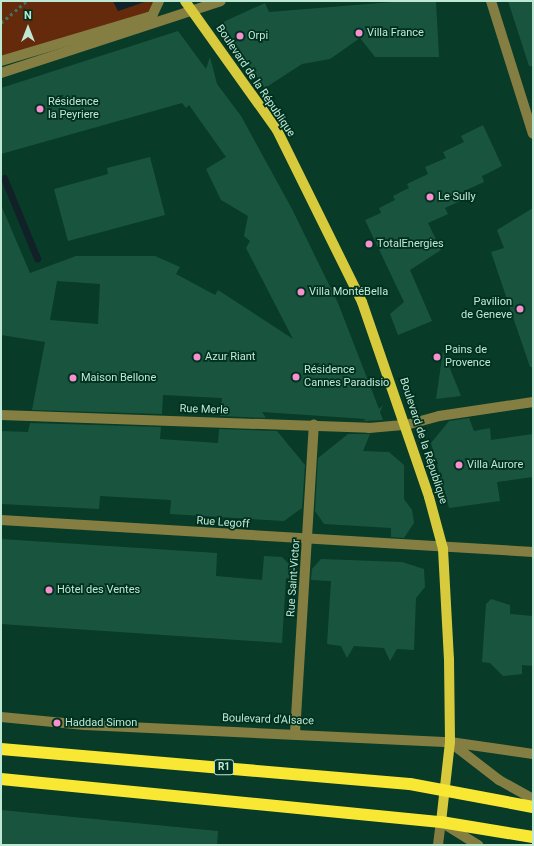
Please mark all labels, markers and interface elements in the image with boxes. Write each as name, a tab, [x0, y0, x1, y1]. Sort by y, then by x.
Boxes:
north arrow	[8, 8, 48, 48]
text: N	[24, 9, 32, 22]
street label: Boulevard de la République	[213, 23, 297, 139]
place label: Villa France	[367, 26, 424, 40]
marker: Villa France	[354, 28, 364, 38]
place label: Orpi	[248, 29, 268, 43]
marker: Orpi	[235, 31, 245, 41]
place label: Résidence la Peyriere	[48, 96, 99, 122]
marker: Résidence la Peyriere	[35, 104, 45, 114]
place label: Le Sully	[438, 190, 476, 204]
marker: Le Sully	[425, 192, 435, 202]
place label: TotalEnergies	[377, 237, 444, 251]
marker: TotalEnergies	[364, 239, 374, 249]
place label: Villa MontéBella	[309, 285, 388, 299]
marker: Villa MontéBella	[296, 287, 306, 297]
place label: Pavilion de Geneve	[461, 296, 512, 322]
marker: Pavilion de Geneve	[515, 304, 525, 314]
place label: Pains de Provence	[445, 344, 491, 370]
place label: Azur Riant	[205, 350, 255, 364]
marker: Azur Riant	[192, 352, 202, 362]
marker: Pains de Provence	[432, 352, 442, 362]
place label: Résidence Cannes Paradisio	[304, 364, 389, 390]
place label: Maison Bellone	[81, 371, 156, 385]
marker: Résidence Cannes Paradisio	[291, 372, 301, 382]
marker: Maison Bellone	[68, 373, 78, 383]
street label: Boulevard de la République	[396, 376, 450, 506]
street label: Rue Merle	[179, 403, 229, 417]
place label: Villa Aurore	[467, 458, 523, 472]
marker: Villa Aurore	[454, 460, 464, 470]
street label: Rue Legoff	[196, 515, 250, 531]
street label: Rue Saint-Victor	[285, 539, 303, 617]
place label: Hôtel des Ventes	[57, 583, 140, 597]
marker: Hôtel des Ventes	[44, 585, 54, 595]
street label: Boulevard d'Alsace	[222, 712, 314, 728]
place label: Haddad Simon	[65, 716, 137, 730]
marker: Haddad Simon	[52, 718, 62, 728]
road number: R1	[213, 759, 235, 775]

